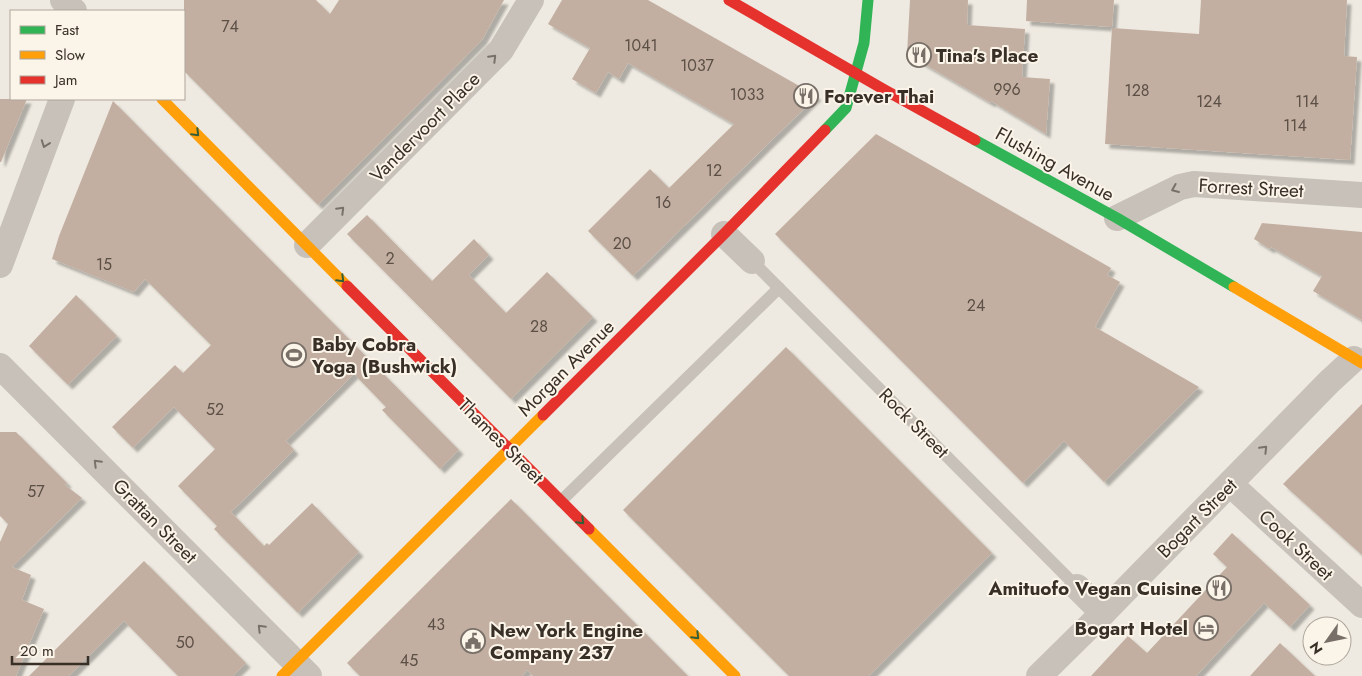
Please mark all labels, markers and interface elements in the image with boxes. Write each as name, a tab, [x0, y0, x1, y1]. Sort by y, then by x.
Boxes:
legend	[10, 10, 185, 100]
house number: 74	[221, 15, 239, 38]
text: Fast	[55, 19, 79, 41]
house number: 1041	[624, 34, 658, 57]
restaurant icon: Tina's Place	[906, 42, 932, 68]
place label: Tina's Place	[936, 42, 1038, 69]
text: Slow	[55, 44, 86, 66]
house number: 1037	[680, 54, 714, 77]
one-way arrow	[487, 55, 496, 64]
street label: Vandervoort Place	[364, 66, 486, 188]
text: Jam	[53, 69, 78, 91]
house number: 996	[993, 78, 1021, 101]
house number: 128	[1124, 79, 1150, 102]
house number: 1033	[730, 83, 764, 106]
restaurant icon: Forever Thai	[793, 83, 819, 109]
place label: Forever Thai	[824, 83, 934, 110]
house number: 124	[1196, 90, 1222, 113]
house number: 114	[1295, 90, 1319, 113]
house number: 114	[1283, 114, 1307, 137]
street label: Flushing Avenue	[991, 120, 1120, 208]
one-way arrow	[191, 128, 200, 137]
one-way arrow	[41, 140, 51, 148]
house number: 12	[706, 159, 722, 182]
street label: Forrest Street	[1198, 172, 1305, 204]
one-way arrow	[1171, 183, 1180, 194]
house number: 16	[655, 191, 671, 214]
one-way arrow	[336, 207, 345, 216]
house number: 20	[613, 232, 631, 255]
house number: 2	[385, 247, 395, 270]
house number: 15	[96, 253, 112, 276]
one-way arrow	[335, 273, 344, 282]
house number: 24	[967, 294, 985, 317]
street label: Morgan Avenue	[512, 313, 621, 422]
house number: 28	[530, 315, 548, 338]
place label: Baby Cobra Yoga (Bushwick)	[311, 331, 457, 380]
sports icon: Baby Cobra Yoga (Bushwick)	[281, 342, 307, 368]
street label: Rock Street	[873, 382, 955, 464]
street label: Thames Street	[452, 392, 550, 490]
house number: 52	[206, 398, 224, 421]
one-way arrow	[1258, 446, 1267, 455]
one-way arrow	[94, 460, 103, 469]
street label: Bogart Street	[1151, 472, 1243, 564]
street label: Grattan Street	[107, 473, 204, 570]
house number: 57	[27, 480, 45, 503]
street label: Cook Street	[1253, 503, 1340, 587]
one-way arrow	[575, 515, 584, 524]
place label: Amituofo Vegan Cuisine	[988, 575, 1202, 602]
restaurant icon: Amituofo Vegan Cuisine	[1206, 575, 1232, 601]
house number: 43	[427, 613, 445, 636]
place label: Bogart Hotel	[1075, 615, 1188, 642]
hotel icon: Bogart Hotel	[1193, 615, 1219, 641]
north arrow	[1302, 616, 1352, 666]
place label: New York Engine Company 237	[490, 617, 643, 666]
one-way arrow	[258, 625, 267, 634]
public building icon: New York Engine Company 237	[460, 628, 486, 654]
house number: 50	[176, 631, 194, 654]
one-way arrow	[690, 631, 699, 640]
scale bar	[12, 634, 89, 666]
text: N	[1305, 638, 1328, 658]
text: 20 m	[20, 640, 54, 662]
house number: 45	[400, 649, 418, 672]

